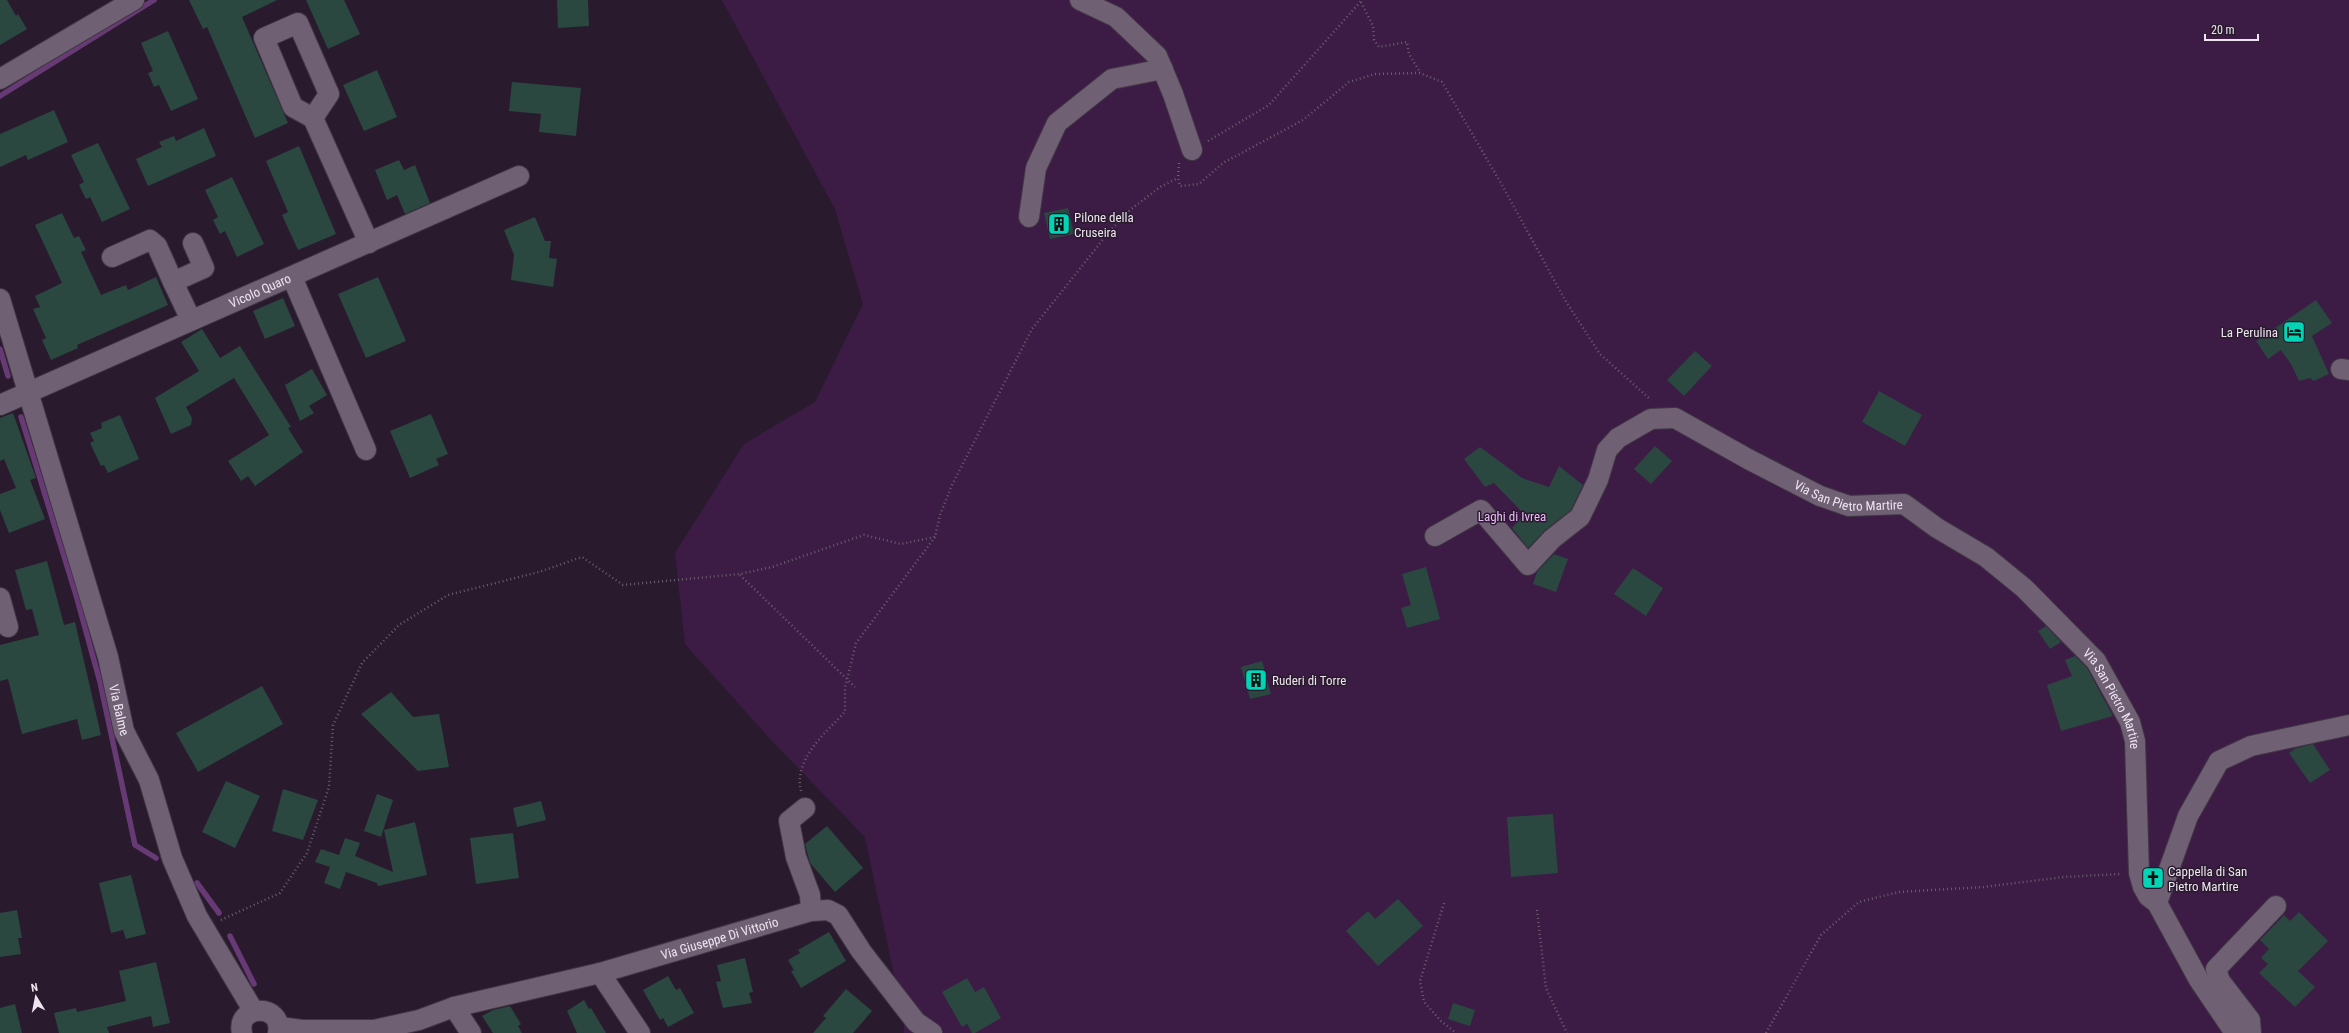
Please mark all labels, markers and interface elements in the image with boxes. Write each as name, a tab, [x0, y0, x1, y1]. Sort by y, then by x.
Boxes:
scale bar	[2205, 16, 2258, 42]
text: 20 m	[2211, 23, 2235, 37]
place label: Pilone della Cruseira	[1074, 210, 1134, 240]
building icon: Pilone della Cruseira	[1046, 211, 1072, 237]
street label: Vicolo Quaro	[227, 270, 293, 311]
hotel icon: La Perulina	[2281, 319, 2307, 345]
place label: La Perulina	[2221, 325, 2278, 340]
street label: Via San Pietro Martire	[1792, 477, 1903, 514]
park label: Laghi di Ivrea	[1478, 509, 1546, 524]
street label: Via San Pietro Martire	[2080, 645, 2143, 749]
building icon: Ruderi di Torre	[1243, 667, 1269, 693]
place label: Ruderi di Torre	[1272, 673, 1346, 688]
street label: Via Balme	[107, 683, 133, 738]
place label: Cappella di San Pietro Martire	[2168, 864, 2247, 894]
church icon: Cappella di San Pietro Martire	[2140, 865, 2166, 891]
street label: Via Giuseppe Di Vittorio	[659, 914, 780, 962]
north arrow	[16, 977, 56, 1017]
text: N	[30, 981, 39, 995]

